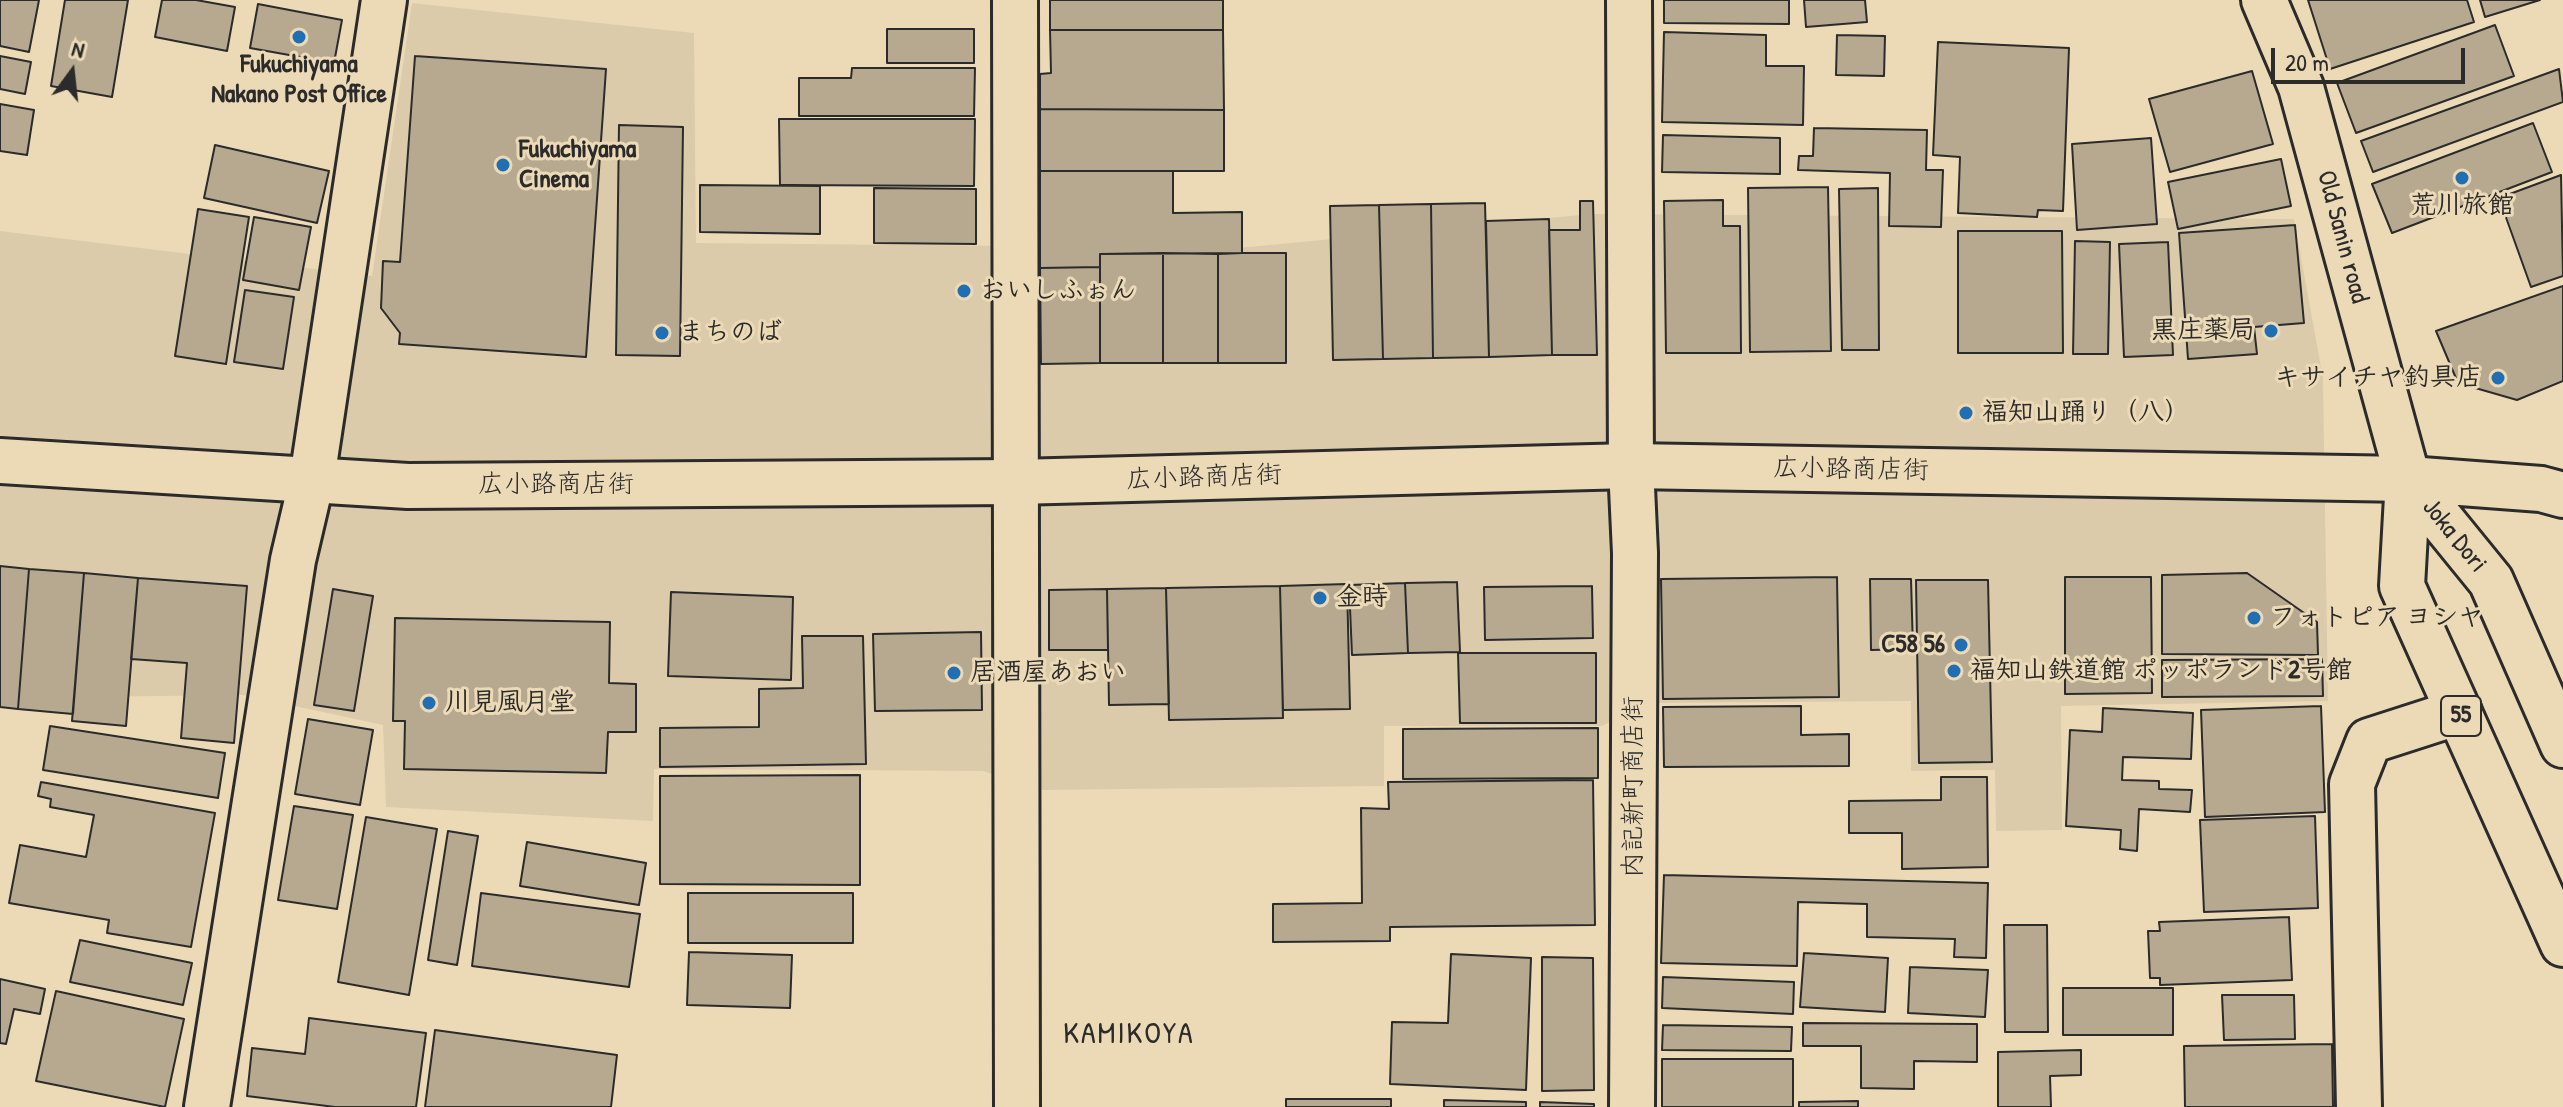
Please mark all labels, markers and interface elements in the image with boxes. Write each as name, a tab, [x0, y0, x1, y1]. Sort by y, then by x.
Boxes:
marker: Fukuchiyama Nakano Post Office	[290, 28, 308, 46]
north arrow	[32, 32, 112, 112]
scale bar	[2275, 32, 2469, 82]
text: N	[69, 33, 88, 65]
text: 20 m	[2285, 46, 2329, 78]
place label: Fukuchiyama Nakano Post Office	[211, 49, 387, 110]
place label: Fukuchiyama Cinema	[519, 134, 636, 196]
marker: Fukuchiyama Cinema	[494, 156, 512, 174]
street label: Old Sanin road	[2309, 167, 2375, 307]
marker: 荒川旅館	[2453, 169, 2471, 187]
place label: 荒川旅館	[2410, 190, 2514, 222]
place label: おいしふぉん	[980, 275, 1136, 307]
marker: おいしふぉん	[955, 282, 973, 300]
place label: 黒庄薬局	[2151, 315, 2255, 347]
place label: まちのば	[678, 317, 782, 349]
marker: 黒庄薬局	[2262, 322, 2280, 340]
marker: まちのば	[653, 324, 671, 342]
place label: キサイチヤ釣具店	[2274, 362, 2482, 394]
marker: キサイチヤ釣具店	[2489, 369, 2507, 387]
place label: 福知山踊り（八）	[1982, 397, 2190, 429]
marker: 福知山踊り（八）	[1957, 404, 1975, 422]
street label: 広小路商店街	[1773, 453, 1929, 487]
street label: 広小路商店街	[1126, 460, 1282, 496]
street label: 広小路商店街	[478, 469, 634, 501]
street label: Joka Dori	[2415, 493, 2493, 579]
place label: 金時	[1336, 582, 1388, 614]
marker: 金時	[1311, 589, 1329, 607]
place label: フォトピア ヨシヤ	[2270, 602, 2484, 634]
marker: フォトピア ヨシヤ	[2245, 609, 2263, 627]
place label: C58 56	[1881, 629, 1945, 661]
marker: C58 56	[1952, 636, 1970, 654]
place label: 福知山鉄道館 ポッポランド2号館	[1970, 655, 2352, 687]
place label: 居酒屋あおい	[970, 657, 1126, 689]
marker: 福知山鉄道館 ポッポランド2号館	[1945, 662, 1963, 680]
marker: 居酒屋あおい	[945, 664, 963, 682]
place label: 川見風月堂	[445, 687, 575, 719]
marker: 川見風月堂	[420, 694, 438, 712]
street label: 内記新町商店街	[1618, 696, 1650, 878]
road number: 55	[2441, 696, 2481, 736]
district label: KAMIKOYA	[1063, 1017, 1195, 1053]

